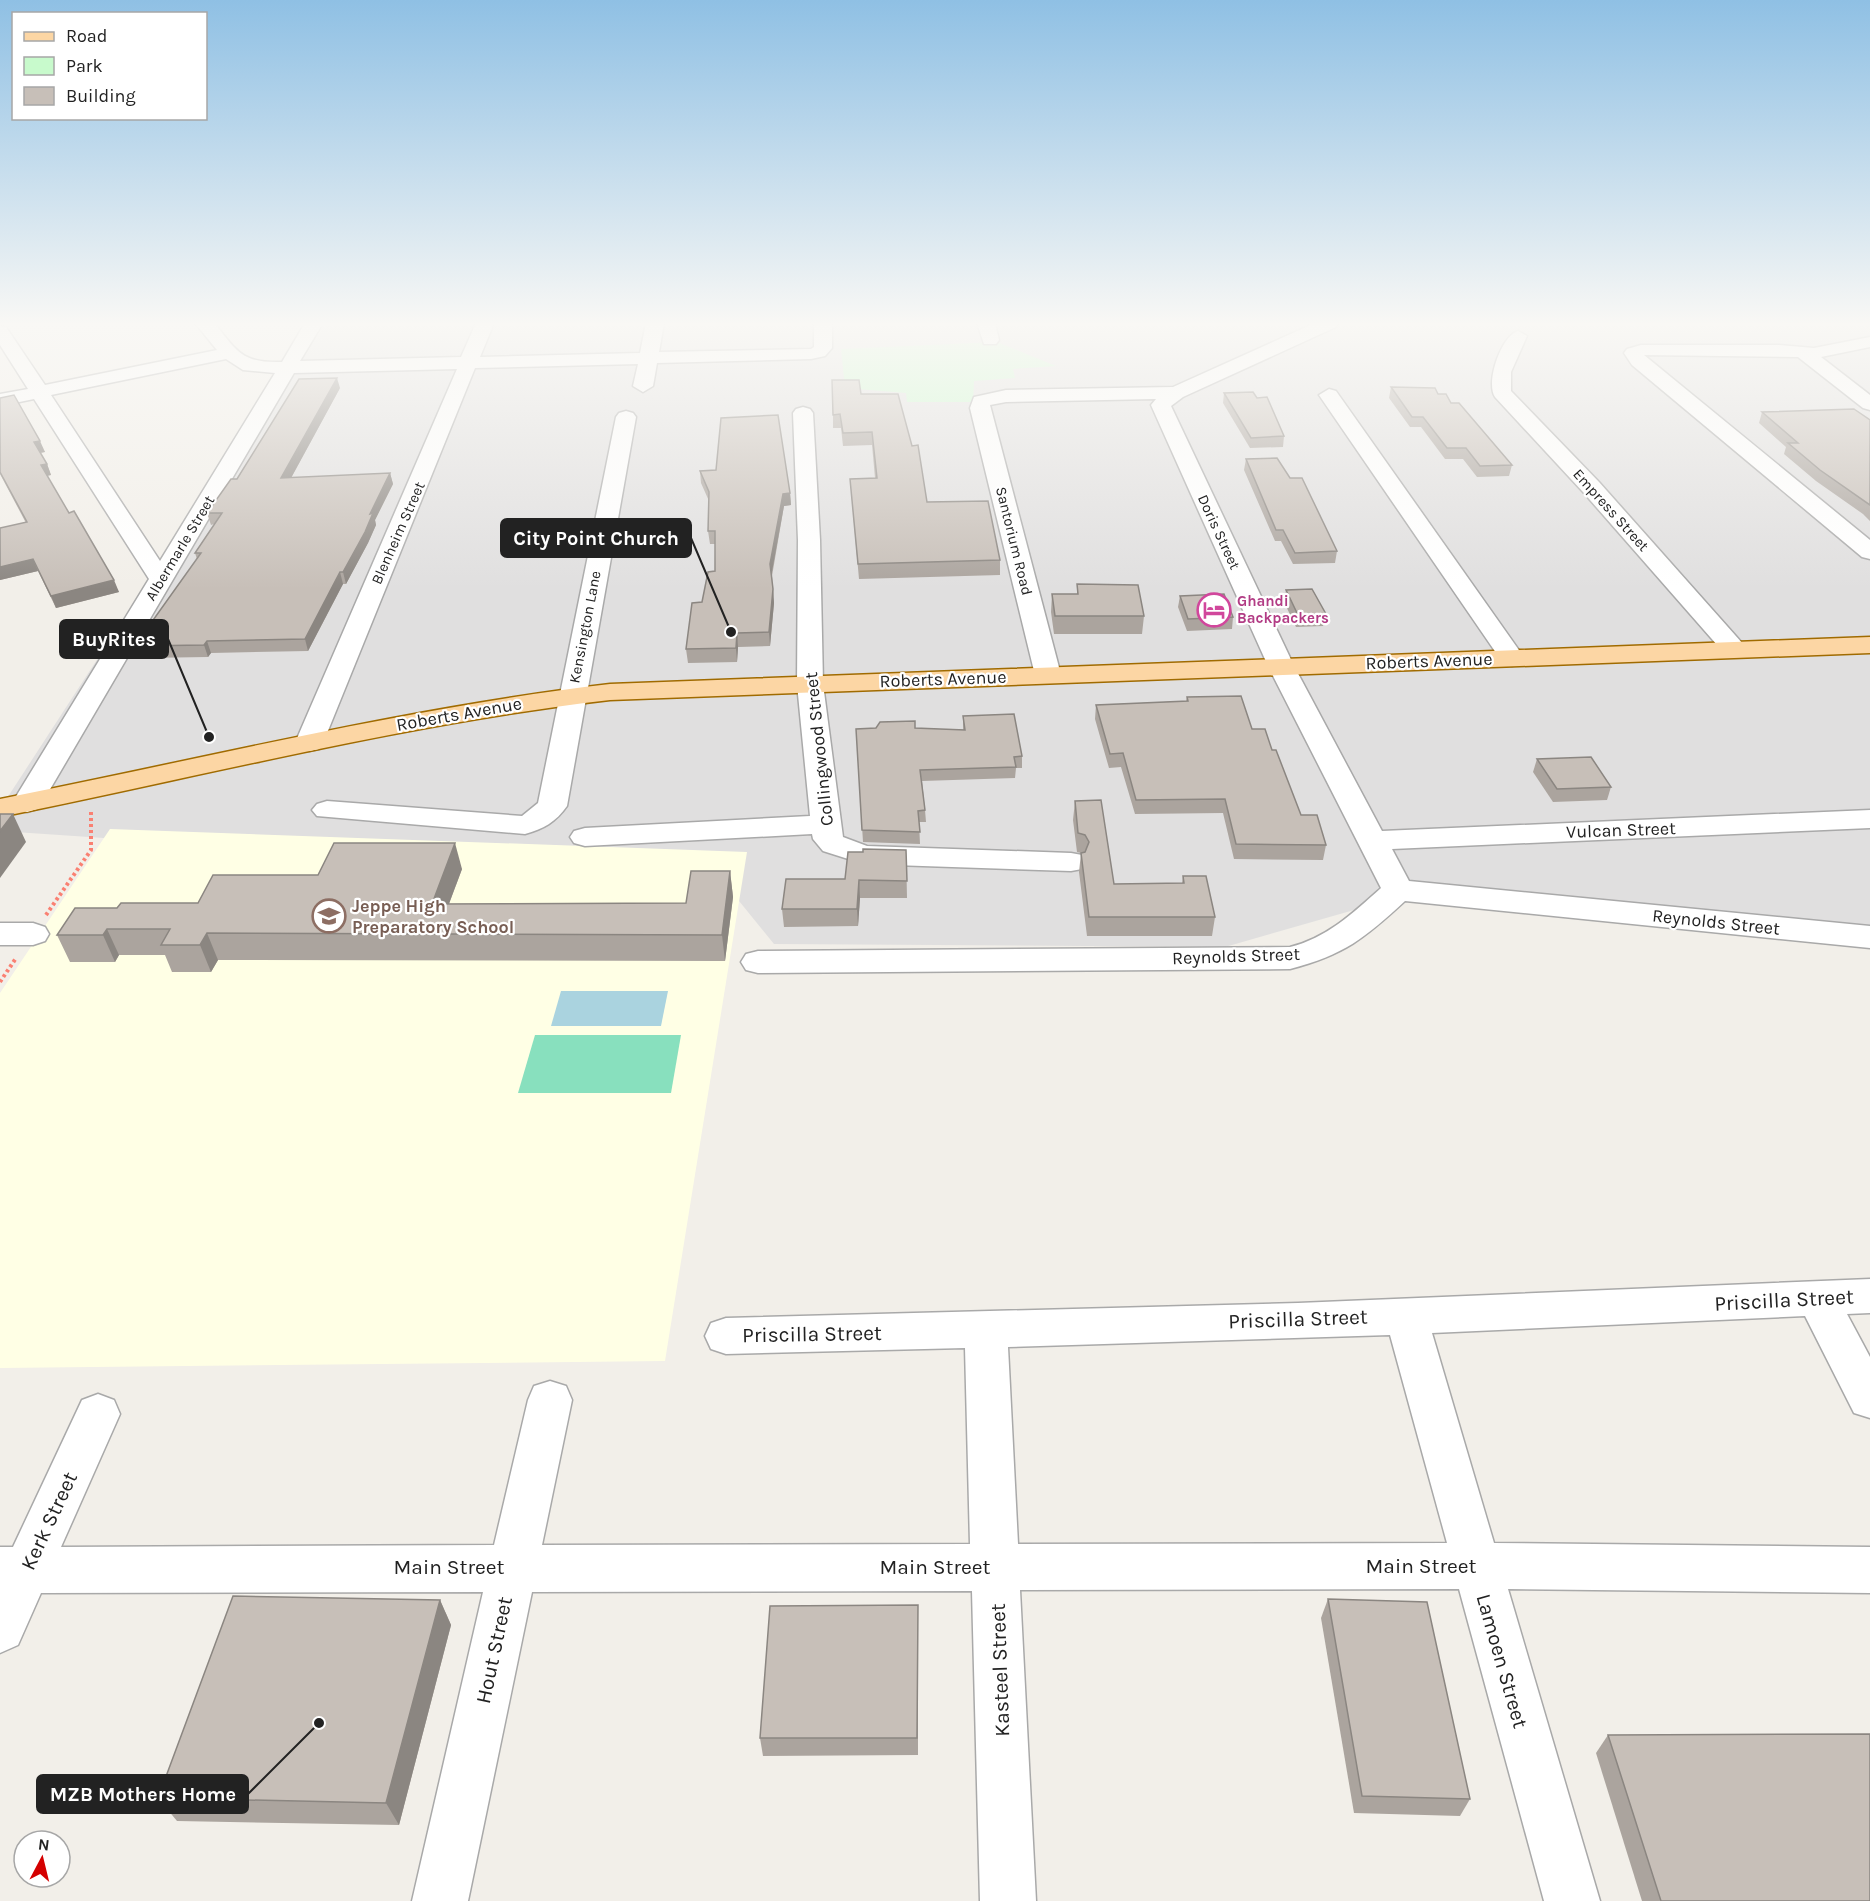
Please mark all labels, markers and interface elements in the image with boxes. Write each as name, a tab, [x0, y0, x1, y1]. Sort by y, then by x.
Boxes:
legend	[12, 12, 207, 120]
text: Road	[66, 25, 107, 47]
text: Park	[66, 55, 103, 77]
text: Building	[66, 85, 136, 107]
street label: Empress Street	[1569, 465, 1653, 555]
street label: Blenheim Street	[367, 479, 429, 587]
street label: Santorium Road	[992, 485, 1036, 597]
street label: Albermarle Street	[142, 492, 219, 604]
street label: Doris Street	[1194, 492, 1244, 573]
callout: City Point Church	[501, 519, 691, 557]
text: City Point Church	[513, 527, 679, 550]
street label: Kensington Lane	[565, 569, 605, 685]
hotel icon: Ghandi Backpackers	[1196, 592, 1232, 628]
place label: Ghandi Backpackers	[1237, 592, 1329, 627]
callout: BuyRites	[60, 620, 168, 658]
text: BuyRites	[72, 628, 156, 651]
street label: Roberts Avenue	[1365, 648, 1493, 674]
street label: Roberts Avenue	[879, 666, 1007, 692]
street label: Collingwood Street	[800, 671, 838, 827]
street label: Roberts Avenue	[395, 692, 523, 736]
street label: Vulcan Street	[1566, 817, 1676, 843]
place label: Jeppe High Preparatory School	[352, 895, 514, 938]
school or university icon: Jeppe High Preparatory School	[311, 898, 347, 934]
street label: Reynolds Street	[1651, 904, 1781, 940]
street label: Reynolds Street	[1172, 943, 1301, 969]
street label: Priscilla Street	[1714, 1284, 1854, 1316]
street label: Priscilla Street	[1228, 1305, 1368, 1333]
street label: Priscilla Street	[742, 1321, 882, 1347]
street label: Kerk Street	[16, 1468, 82, 1574]
street label: Main Street	[1366, 1554, 1477, 1578]
street label: Main Street	[394, 1555, 505, 1579]
street label: Main Street	[880, 1555, 991, 1579]
street label: Lamoen Street	[1471, 1591, 1533, 1731]
street label: Hout Street	[471, 1594, 517, 1706]
street label: Kasteel Street	[986, 1603, 1014, 1737]
callout: MZB Mothers Home	[37, 1775, 248, 1813]
text: MZB Mothers Home	[50, 1783, 236, 1806]
north arrow	[12, 1829, 72, 1889]
text: N	[37, 1834, 51, 1855]

